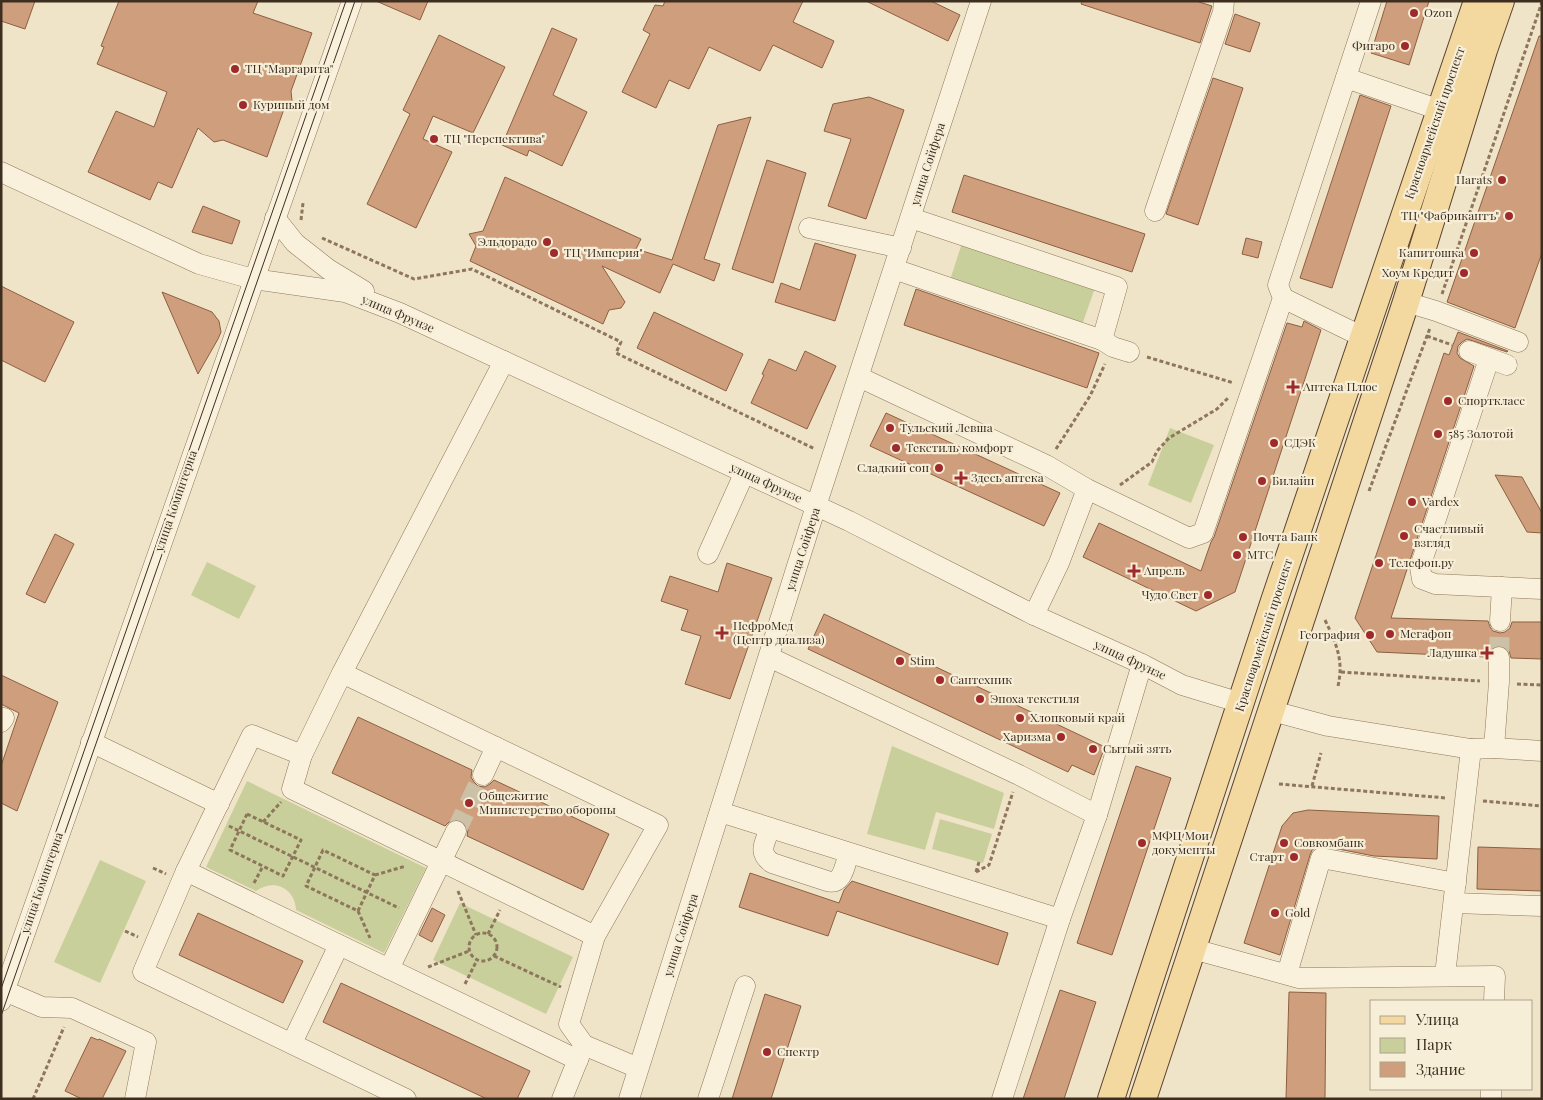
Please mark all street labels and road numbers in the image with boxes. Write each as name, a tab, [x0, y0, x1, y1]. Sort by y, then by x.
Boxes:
street label: Красноармейский проспект	[1400, 44, 1468, 201]
street label: улица Сойфера	[906, 120, 948, 208]
street label: улица Фрунзе	[359, 290, 437, 336]
street label: улица Коминтерна	[150, 448, 200, 554]
street label: улица Фрунзе	[727, 458, 805, 506]
street label: улица Сойфера	[781, 505, 823, 593]
street label: Красноармейский проспект	[1231, 556, 1296, 713]
street label: улица Фрунзе	[1091, 635, 1169, 683]
street label: улица Коминтерна	[16, 830, 66, 936]
street label: улица Сойфера	[659, 891, 701, 979]

